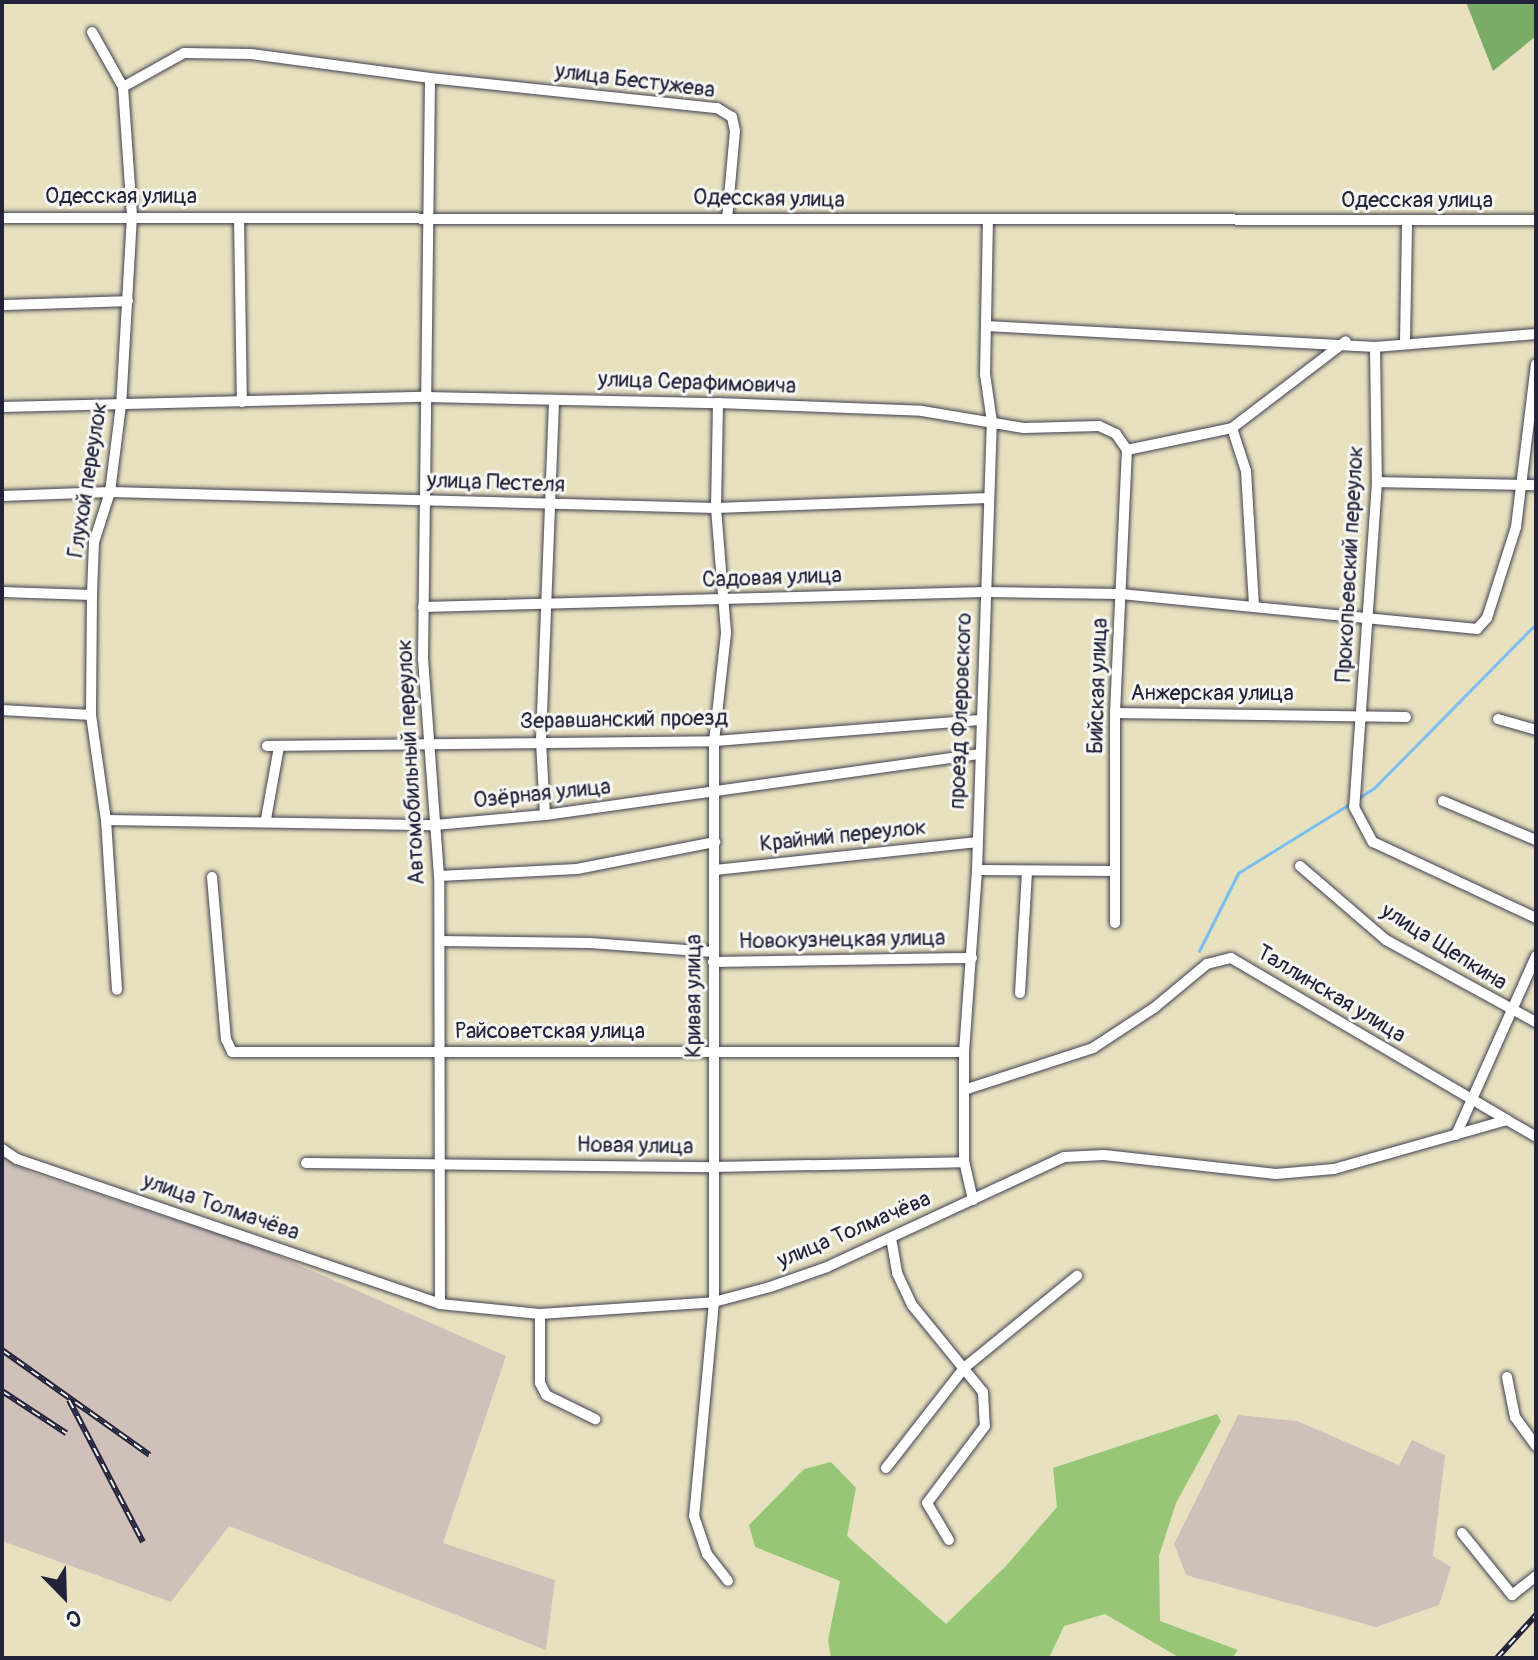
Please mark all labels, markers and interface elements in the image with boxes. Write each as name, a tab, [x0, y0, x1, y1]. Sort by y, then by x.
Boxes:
street label: улица Бестужева	[554, 58, 716, 104]
street label: Одесская улица	[45, 184, 197, 210]
street label: Одесская улица	[693, 184, 845, 214]
street label: Одесская улица	[1341, 188, 1493, 214]
street label: улица Серафимовича	[598, 366, 796, 400]
street label: Глухой переулок	[63, 400, 113, 560]
street label: Прокопьевский переулок	[1331, 445, 1369, 683]
street label: улица Пестеля	[427, 467, 565, 499]
street label: Садовая улица	[702, 562, 842, 594]
street label: проезд Флеровского	[944, 612, 978, 810]
street label: Бийская улица	[1082, 617, 1114, 755]
street label: Автомобильный переулок	[391, 638, 431, 886]
street label: Анжерская улица	[1130, 681, 1294, 707]
street label: Зеравшанский проезд	[520, 705, 728, 735]
street label: Озёрная улица	[472, 774, 612, 814]
street label: Крайний переулок	[758, 814, 928, 858]
street label: улица Щепкина	[1376, 898, 1512, 996]
street label: Новокузнецкая улица	[738, 925, 946, 955]
street label: Кривая улица	[681, 934, 707, 1058]
street label: Таллинская улица	[1252, 939, 1410, 1049]
street label: Райсоветская улица	[455, 1019, 645, 1045]
street label: Новая улица	[576, 1132, 694, 1160]
street label: улица Толмачёва	[139, 1168, 303, 1246]
street label: улица Толмачёва	[773, 1186, 935, 1274]
north arrow	[24, 1556, 104, 1636]
text: С	[62, 1603, 85, 1634]

